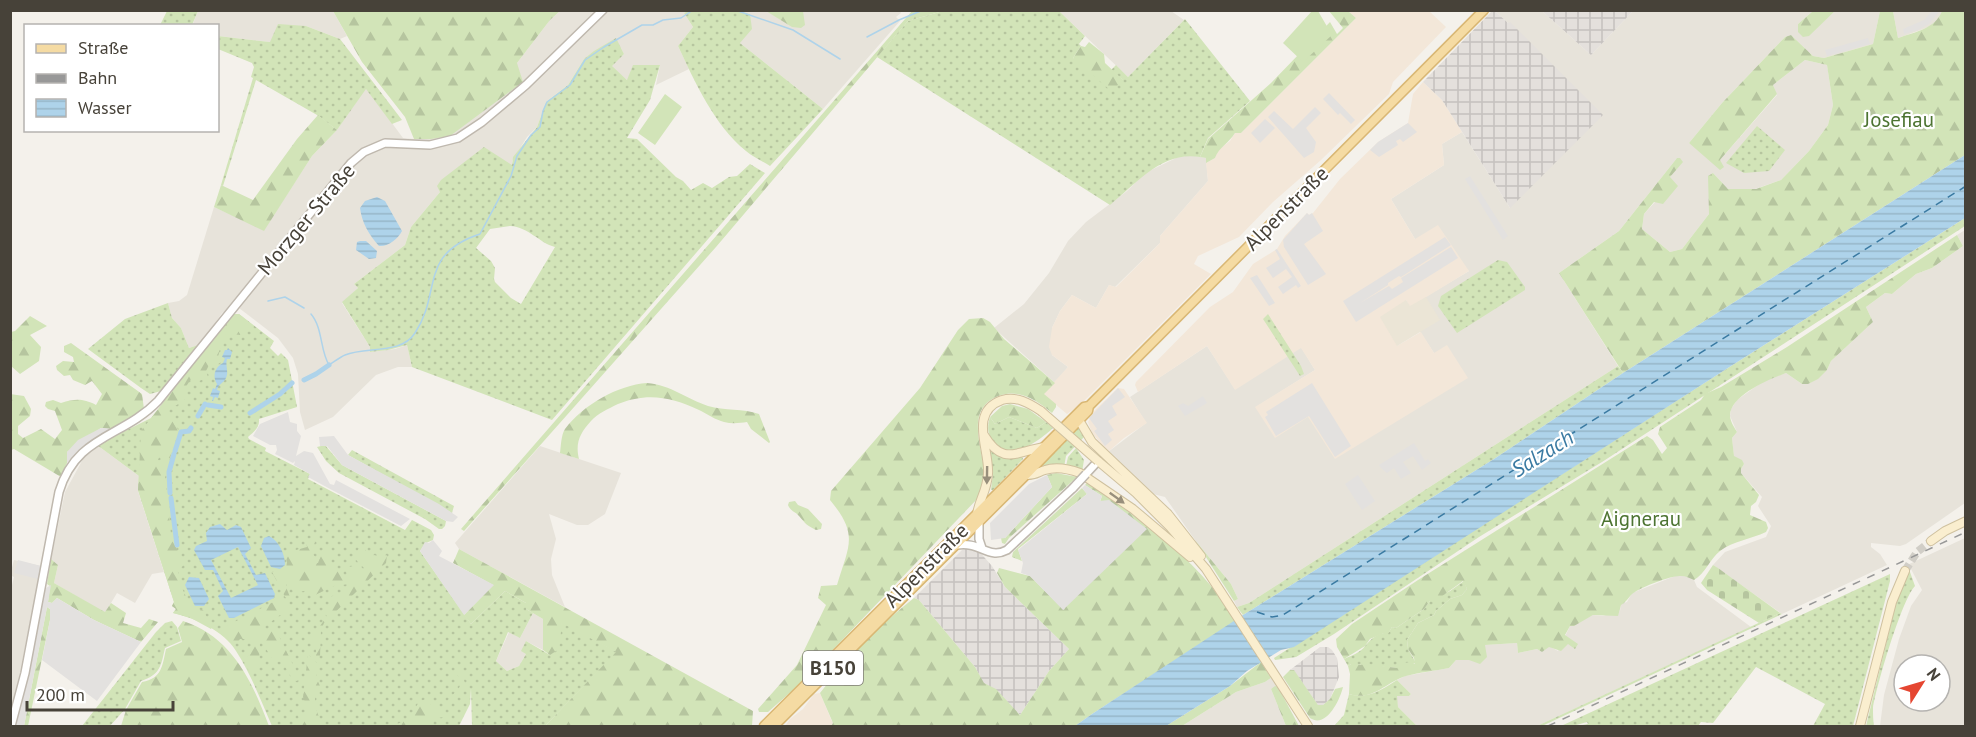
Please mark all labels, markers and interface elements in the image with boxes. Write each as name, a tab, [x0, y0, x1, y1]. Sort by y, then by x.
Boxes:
legend	[24, 24, 219, 132]
text: Straße	[78, 36, 129, 59]
text: Bahn	[78, 66, 117, 89]
text: Wasser	[78, 96, 132, 119]
park label: Josefiau	[1863, 106, 1934, 133]
street label: Morzger Straße	[251, 158, 361, 280]
street label: Alpenstraße	[1238, 160, 1334, 256]
water label: Salzach	[1506, 423, 1578, 483]
one-way arrow	[982, 466, 992, 485]
one-way arrow	[1109, 492, 1125, 504]
park label: Aignerau	[1601, 505, 1681, 532]
street label: Alpenstraße	[878, 517, 974, 613]
road number: B150	[803, 651, 863, 685]
north arrow	[1892, 653, 1952, 713]
text: N	[1923, 664, 1945, 684]
scale bar	[27, 674, 172, 712]
text: 200 m	[36, 683, 85, 706]

